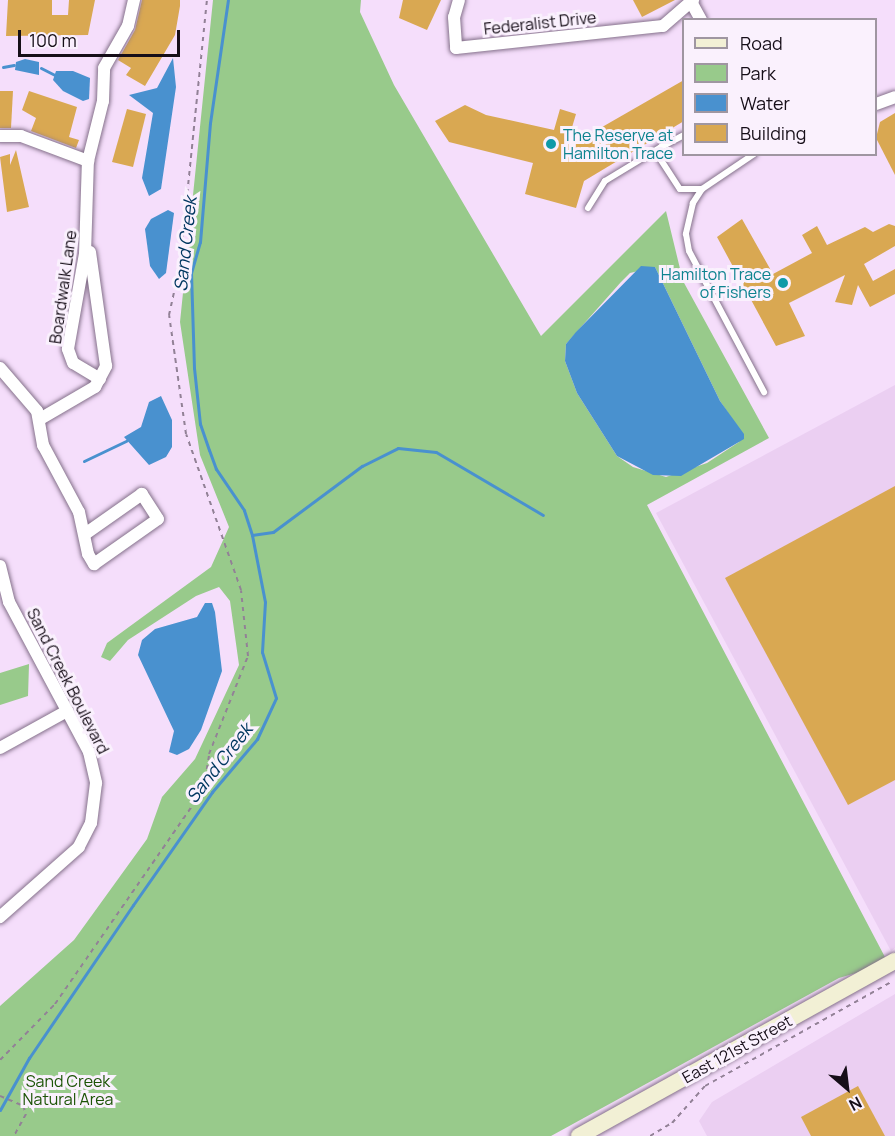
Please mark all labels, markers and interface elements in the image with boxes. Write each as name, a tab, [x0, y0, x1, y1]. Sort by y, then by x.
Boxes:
street label: Federalist Drive	[483, 8, 597, 38]
scale bar	[21, 18, 183, 56]
legend	[682, 18, 877, 156]
text: 100 m	[29, 28, 77, 52]
text: Road	[740, 31, 783, 55]
text: Park	[740, 61, 776, 85]
text: Water	[740, 91, 790, 115]
text: Building	[740, 121, 806, 145]
place label: The Reserve at Hamilton Trace	[563, 125, 673, 163]
marker: The Reserve at Hamilton Trace	[544, 137, 558, 151]
water label: Sand Creek	[169, 196, 201, 292]
street label: Boardwalk Lane	[46, 229, 80, 345]
place label: Hamilton Trace of Fishers	[661, 264, 771, 302]
marker: Hamilton Trace of Fishers	[776, 276, 790, 290]
street label: Sand Creek Boulevard	[23, 605, 113, 757]
water label: Sand Creek	[181, 719, 257, 807]
street label: East 121st Street	[679, 1011, 795, 1087]
north arrow	[817, 1058, 877, 1118]
park label: Sand Creek Natural Area	[23, 1071, 113, 1109]
text: N	[845, 1091, 866, 1116]

